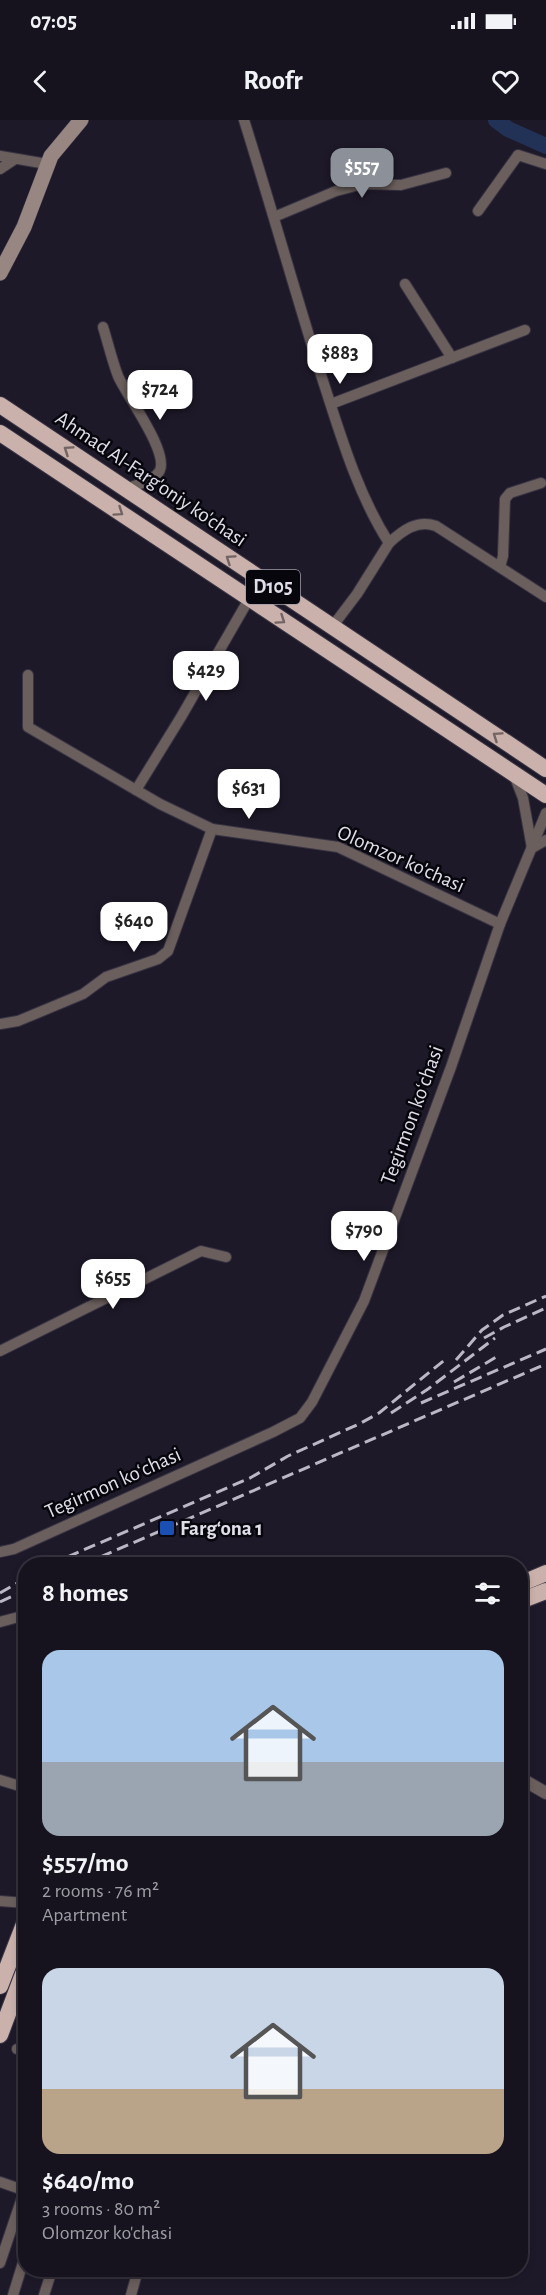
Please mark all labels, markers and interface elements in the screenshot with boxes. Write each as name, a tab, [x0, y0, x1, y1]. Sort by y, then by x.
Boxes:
text: 07:05	[30, 10, 77, 32]
icon: back	[24, 65, 57, 98]
icon: heart	[489, 65, 522, 98]
text: Roofr	[243, 67, 303, 94]
pin: $557	[326, 148, 398, 199]
text: $557	[345, 157, 379, 177]
pin: $883	[304, 334, 376, 385]
text: $883	[321, 343, 359, 363]
pin: $724	[124, 370, 196, 421]
text: $724	[141, 379, 179, 399]
street label: Ahmad Al-Farg'oniy ko'chasi	[52, 407, 250, 551]
one-way arrow	[63, 447, 74, 458]
one-way arrow	[112, 505, 123, 516]
one-way arrow	[226, 555, 237, 566]
road number: D105	[246, 570, 300, 604]
one-way arrow	[274, 613, 285, 624]
pin: $429	[170, 651, 242, 702]
text: $429	[187, 660, 225, 680]
one-way arrow	[493, 733, 504, 744]
pin: $631	[213, 769, 285, 820]
text: $631	[232, 778, 266, 798]
street label: Olomzor ko'chasi	[334, 822, 468, 896]
pin: $640	[98, 902, 170, 953]
text: $640	[114, 911, 154, 931]
street label: Tegirmon koʻchasi	[377, 1043, 447, 1187]
pin: $790	[328, 1211, 400, 1262]
text: $790	[345, 1220, 383, 1240]
pin: $655	[77, 1259, 149, 1310]
text: $655	[95, 1268, 131, 1288]
street label: Tegirmon koʻchasi	[42, 1444, 184, 1522]
place label: Farg‘ona 1	[180, 1518, 263, 1539]
marker: Farg‘ona 1	[158, 1519, 176, 1537]
icon: filters	[471, 1577, 504, 1610]
text: 8 homes	[42, 1580, 129, 1606]
icon: home	[219, 1689, 327, 1797]
text: $557/mo	[42, 1850, 129, 1876]
text: 2 rooms · 76 m²	[42, 1881, 159, 1901]
text: Apartment	[42, 1905, 127, 1925]
icon: home	[219, 2007, 327, 2115]
text: $640/mo	[42, 2168, 134, 2194]
text: 3 rooms · 80 m²	[42, 2199, 160, 2219]
text: Olomzor ko'chasi	[42, 2223, 172, 2243]

